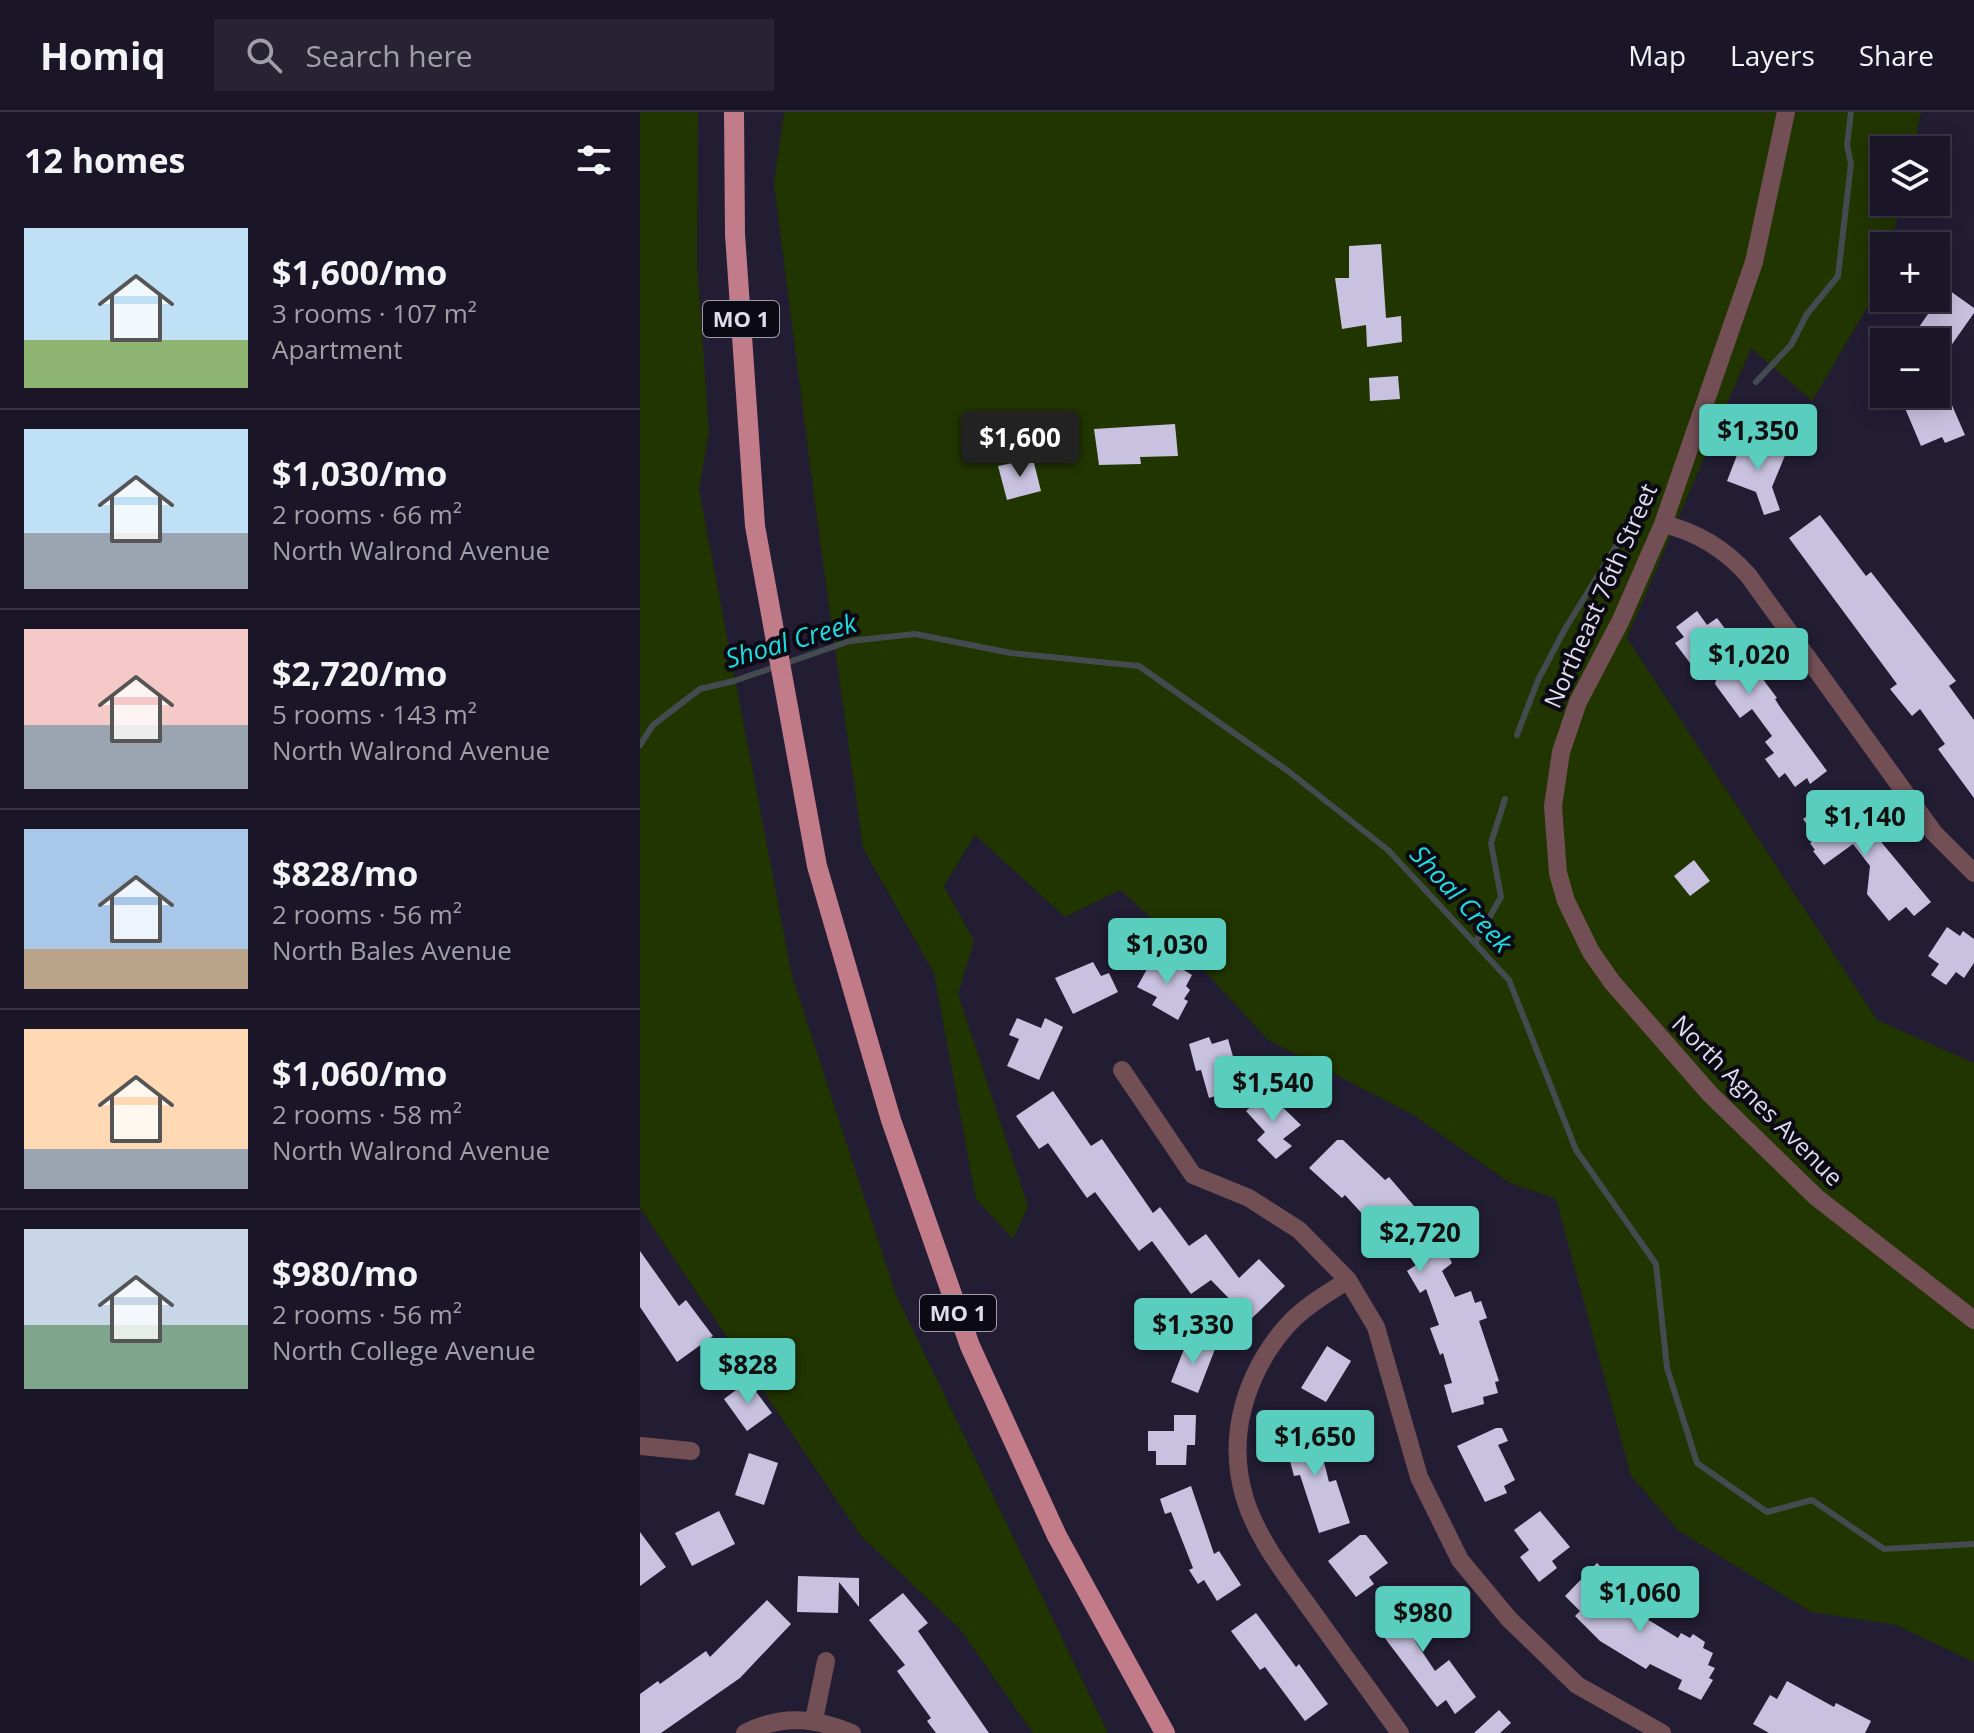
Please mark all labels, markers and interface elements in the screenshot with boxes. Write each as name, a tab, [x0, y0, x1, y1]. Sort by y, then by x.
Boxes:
search box	[214, 19, 774, 91]
text: Homiq	[40, 29, 166, 81]
icon: search	[242, 33, 286, 77]
text: Search here	[306, 35, 473, 76]
text: Map	[1628, 36, 1686, 74]
text: Layers	[1730, 36, 1815, 74]
text: Share	[1859, 36, 1934, 74]
map controls	[1870, 136, 1950, 408]
button: layers	[1870, 136, 1950, 216]
text: 12 homes	[24, 137, 185, 183]
icon: filters	[572, 138, 616, 182]
button: +	[1870, 232, 1950, 312]
text: $1,600/mo	[272, 249, 447, 295]
icon: home	[88, 260, 184, 356]
text: 3 rooms · 107 m²	[272, 295, 477, 331]
road number: MO 1	[703, 301, 779, 337]
button: −	[1870, 328, 1950, 408]
text: Apartment	[272, 331, 403, 367]
pin: $1,350	[1693, 404, 1823, 472]
pin: $1,600	[955, 411, 1085, 479]
text: $1,350	[1717, 412, 1799, 448]
text: $1,600	[979, 419, 1061, 455]
text: $1,030/mo	[272, 450, 447, 496]
icon: home	[88, 461, 184, 557]
street label: Northeast 76th Street	[1535, 478, 1664, 713]
text: 2 rooms · 66 m²	[272, 496, 462, 532]
text: North Walrond Avenue	[272, 532, 550, 568]
water label: Shoal Creek	[721, 604, 862, 676]
pin: $1,020	[1684, 628, 1814, 696]
text: $1,020	[1708, 636, 1790, 672]
text: $2,720/mo	[272, 650, 447, 696]
icon: home	[88, 661, 184, 757]
text: 5 rooms · 143 m²	[272, 696, 477, 732]
text: North Walrond Avenue	[272, 732, 550, 768]
pin: $1,140	[1800, 790, 1930, 858]
text: $1,140	[1824, 798, 1906, 834]
water label: Shoal Creek	[1403, 837, 1522, 961]
text: $828/mo	[272, 850, 418, 896]
icon: home	[88, 861, 184, 957]
text: 2 rooms · 56 m²	[272, 896, 462, 932]
pin: $1,030	[1102, 918, 1232, 986]
text: $1,030	[1126, 926, 1208, 962]
text: North Bales Avenue	[272, 932, 512, 968]
street label: North Agnes Avenue	[1665, 1007, 1851, 1193]
text: $1,060/mo	[272, 1050, 447, 1096]
pin: $1,540	[1208, 1056, 1338, 1124]
icon: home	[88, 1061, 184, 1157]
text: $1,540	[1232, 1064, 1314, 1100]
text: 2 rooms · 58 m²	[272, 1096, 462, 1132]
text: North Walrond Avenue	[272, 1132, 550, 1168]
pin: $2,720	[1355, 1206, 1485, 1274]
text: $2,720	[1379, 1214, 1461, 1250]
text: $980/mo	[272, 1250, 418, 1296]
icon: home	[88, 1261, 184, 1357]
road number: MO 1	[920, 1295, 996, 1331]
text: 2 rooms · 56 m²	[272, 1296, 462, 1332]
pin: $1,330	[1128, 1298, 1258, 1366]
text: $1,330	[1152, 1306, 1234, 1342]
text: North College Avenue	[272, 1332, 536, 1368]
pin: $828	[701, 1338, 795, 1406]
text: $828	[718, 1346, 778, 1382]
pin: $1,650	[1250, 1410, 1380, 1478]
text: $1,650	[1274, 1418, 1356, 1454]
pin: $1,060	[1575, 1566, 1705, 1634]
text: $1,060	[1599, 1574, 1681, 1610]
pin: $980	[1376, 1586, 1470, 1654]
text: $980	[1393, 1594, 1453, 1630]

